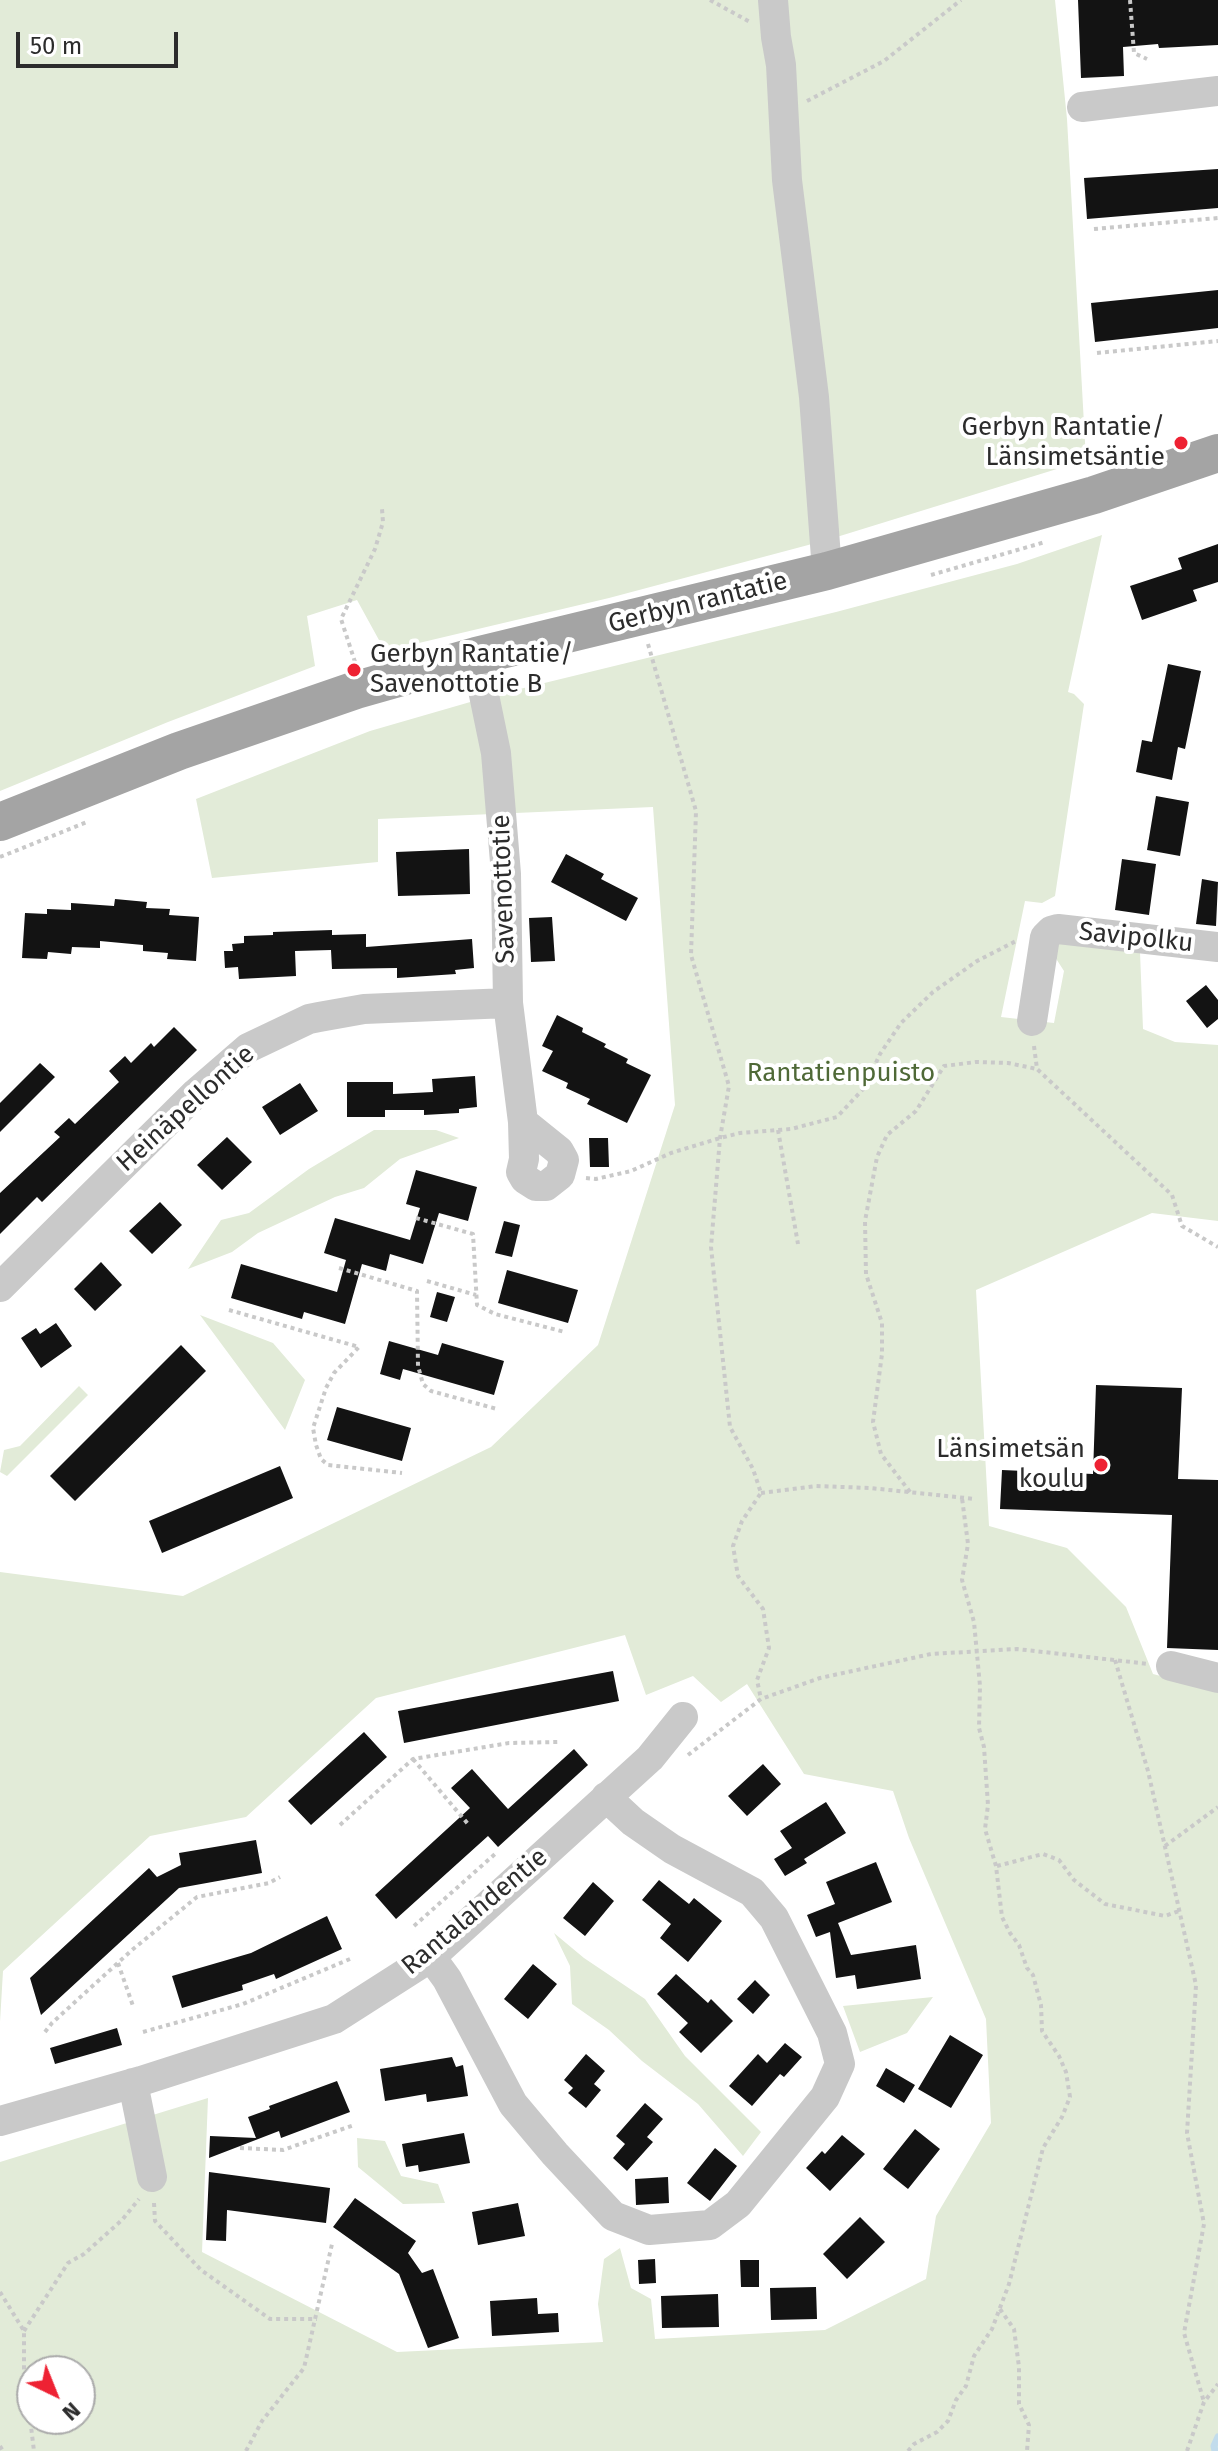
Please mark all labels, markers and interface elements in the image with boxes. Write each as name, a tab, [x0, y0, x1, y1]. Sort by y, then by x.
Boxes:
scale bar	[20, 16, 182, 66]
text: 50 m	[30, 32, 82, 60]
place label: Gerbyn Rantatie/ Länsimetsäntie	[962, 412, 1165, 474]
marker: Gerbyn Rantatie/ Länsimetsäntie	[1172, 434, 1190, 452]
street label: Gerbyn rantatie	[605, 566, 791, 640]
place label: Gerbyn Rantatie/ Savenottotie B	[370, 639, 573, 700]
marker: Gerbyn Rantatie/ Savenottotie B	[345, 661, 363, 679]
street label: Savenottotie	[486, 814, 522, 964]
street label: Savipolku	[1077, 916, 1195, 960]
street label: Heinäpellontie	[111, 1039, 261, 1179]
park label: Rantatienpuisto	[747, 1058, 935, 1090]
place label: Länsimetsän koulu	[936, 1434, 1085, 1496]
marker: Länsimetsän koulu	[1092, 1456, 1110, 1474]
street label: Rantalahdentie	[396, 1842, 554, 1982]
north arrow	[16, 2355, 96, 2435]
text: N	[57, 2397, 86, 2426]

